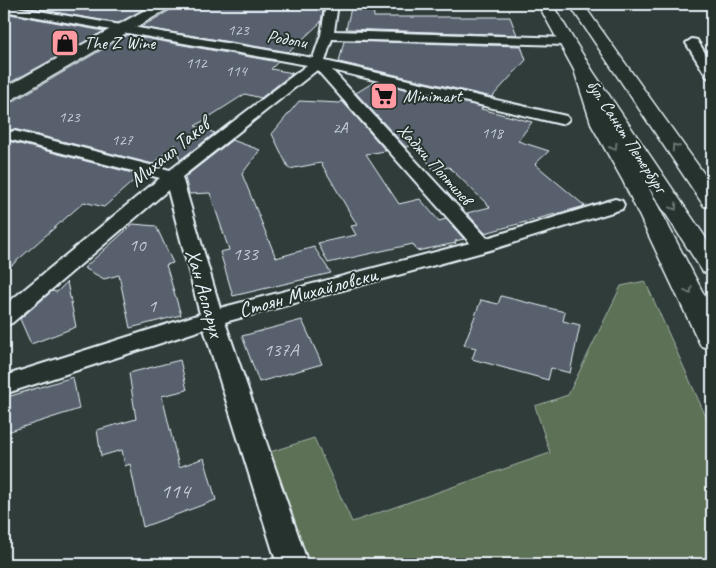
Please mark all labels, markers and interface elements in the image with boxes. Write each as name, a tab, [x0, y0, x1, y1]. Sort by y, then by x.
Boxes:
house number: 123	[227, 20, 251, 40]
street label: Родопи	[265, 25, 310, 54]
shop icon: The Z Wine	[50, 28, 80, 58]
place label: The Z Wine	[84, 32, 156, 54]
house number: 112	[185, 53, 209, 73]
house number: 114	[225, 61, 249, 81]
street label: бул. Санкт Петербург	[582, 75, 673, 199]
supermarket icon: Minimart	[369, 81, 399, 111]
place label: Minimart	[403, 85, 464, 107]
house number: 123	[58, 107, 82, 127]
street label: Михаил Такев	[124, 109, 218, 192]
house number: 2А	[332, 118, 349, 138]
street label: Хаджи Поптилев	[393, 119, 480, 212]
house number: 118	[481, 123, 505, 143]
house number: 127	[111, 130, 134, 150]
one-way arrow	[608, 142, 618, 151]
one-way arrow	[672, 143, 681, 152]
one-way arrow	[668, 202, 677, 211]
house number: 10	[128, 233, 147, 257]
house number: 133	[232, 242, 259, 266]
street label: Хан Аспарух	[180, 246, 230, 342]
street label: Стоян Михайловски	[236, 261, 382, 323]
one-way arrow	[683, 286, 693, 295]
house number: 1	[148, 294, 158, 318]
house number: 137А	[263, 338, 300, 362]
house number: 114	[160, 477, 192, 505]

